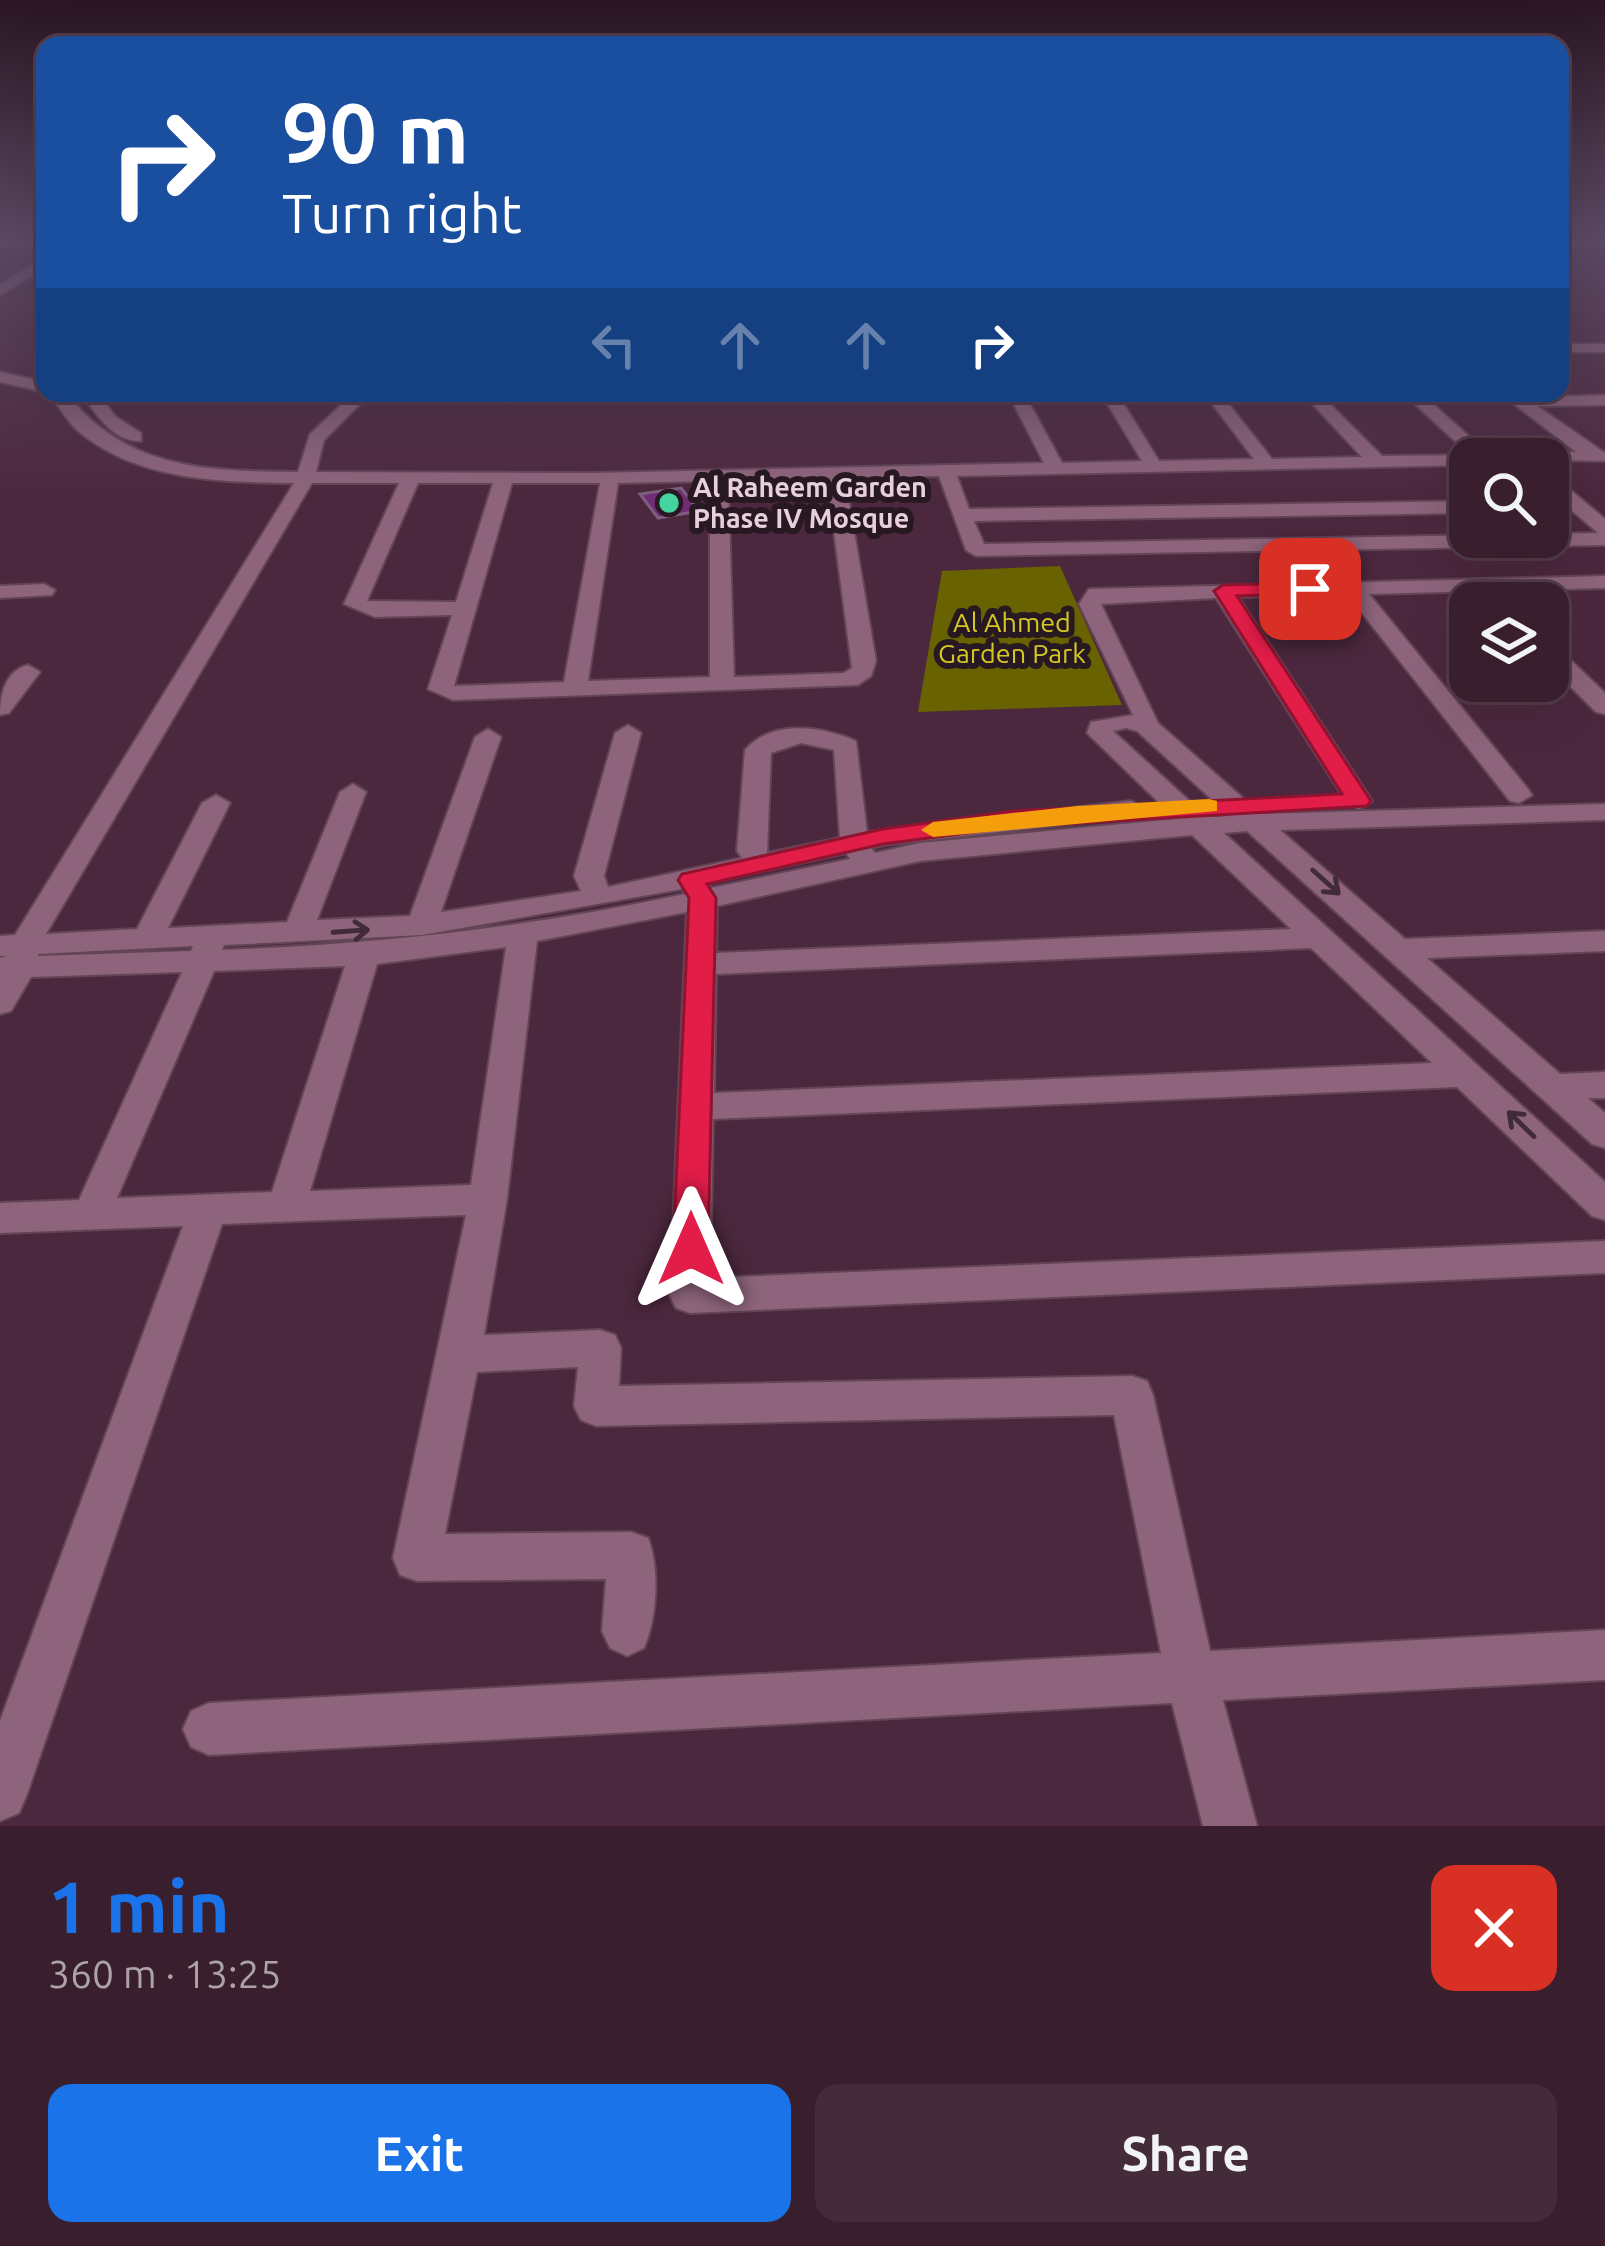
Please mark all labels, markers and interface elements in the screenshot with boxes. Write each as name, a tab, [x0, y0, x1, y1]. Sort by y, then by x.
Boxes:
icon: right	[84, 84, 240, 240]
text: 90 m	[282, 85, 469, 179]
text: Turn right	[282, 183, 522, 243]
icon: left	[581, 312, 647, 378]
icon: ahead	[707, 312, 773, 378]
icon: ahead	[833, 312, 899, 378]
icon: right	[959, 312, 1025, 378]
map controls	[1449, 438, 1569, 702]
button: search	[1449, 438, 1569, 558]
place label: Al Raheem Garden Phase IV Mosque	[693, 472, 927, 533]
marker: Al Raheem Garden Phase IV Mosque	[656, 490, 682, 516]
pin	[1259, 538, 1361, 640]
icon: arrive	[1277, 556, 1343, 622]
button: layers	[1449, 582, 1569, 702]
park label: Al Ahmed Garden Park	[938, 607, 1086, 668]
one-way arrow	[1310, 868, 1340, 896]
one-way arrow	[331, 920, 370, 943]
one-way arrow	[1507, 1110, 1536, 1139]
position arrow	[628, 1186, 754, 1312]
button: close	[1431, 1865, 1557, 1991]
text: 1 min	[48, 1866, 230, 1947]
text: 360 m · 13:25	[48, 1952, 282, 1995]
button: Exit	[48, 2084, 791, 2222]
button: Share	[815, 2084, 1557, 2222]

